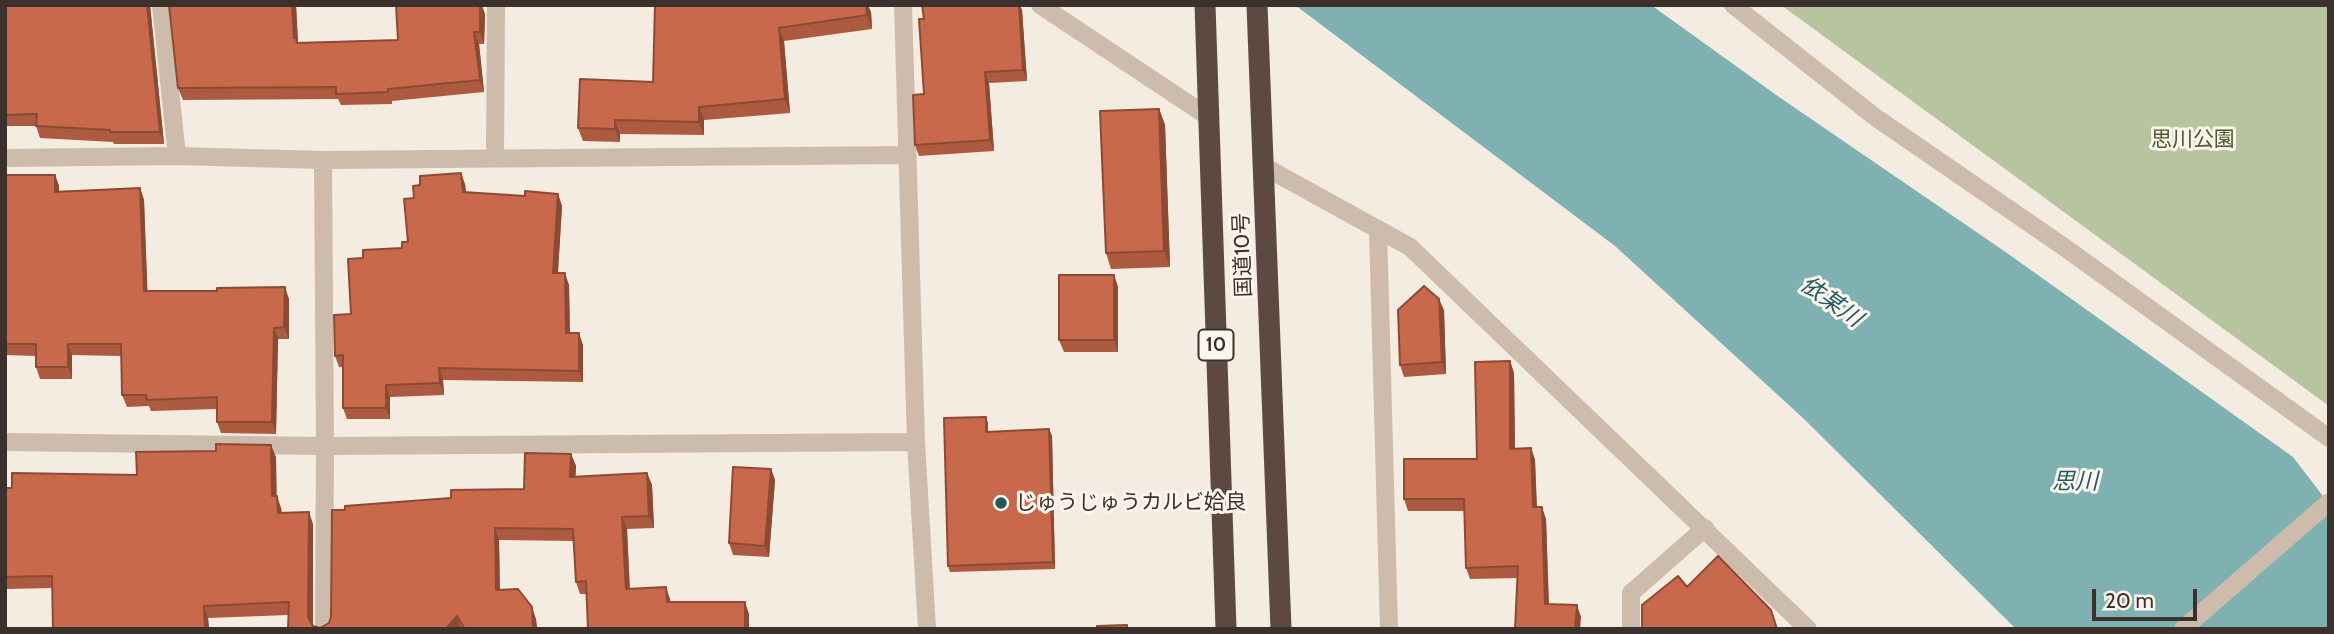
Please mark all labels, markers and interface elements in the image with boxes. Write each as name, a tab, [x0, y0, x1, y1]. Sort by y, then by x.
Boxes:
park label: 思川公園	[2151, 127, 2235, 153]
street label: 国道10号	[1229, 212, 1257, 298]
water label: 依某川	[1795, 271, 1867, 333]
road number: 10	[1198, 330, 1234, 360]
water label: 思川	[2052, 468, 2098, 496]
place label: じゅうじゅうカルビ姶良	[1015, 490, 1246, 516]
marker: じゅうじゅうカルビ姶良	[993, 495, 1009, 511]
scale bar	[2096, 574, 2201, 618]
text: 20 m	[2105, 588, 2154, 613]

